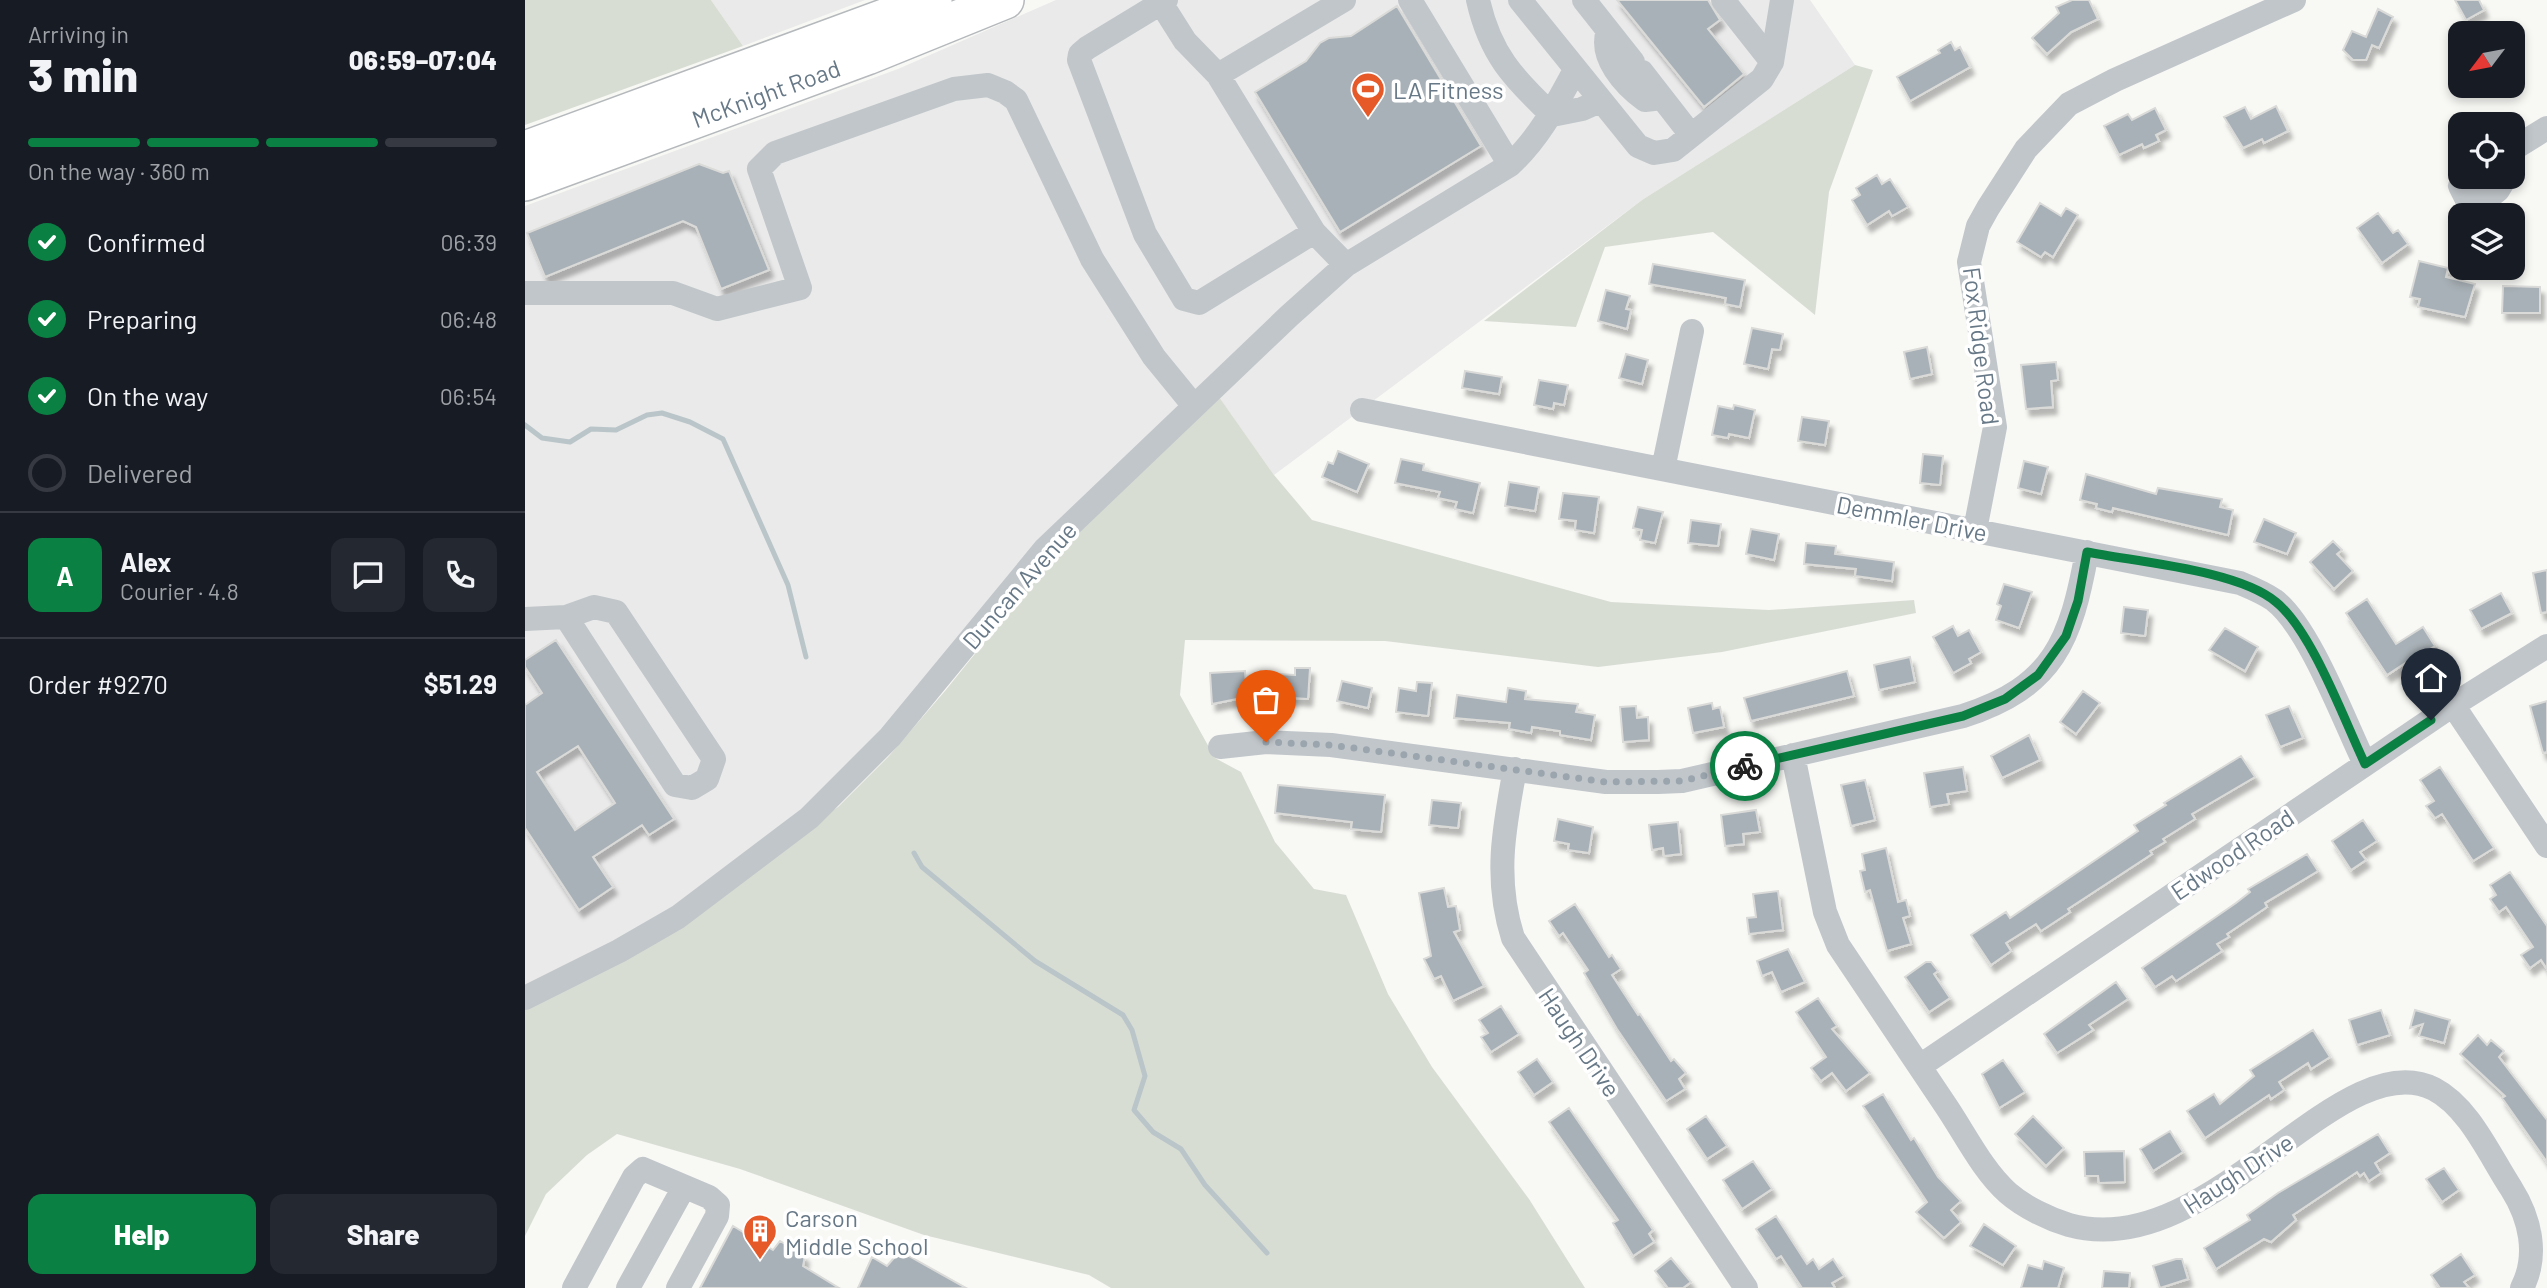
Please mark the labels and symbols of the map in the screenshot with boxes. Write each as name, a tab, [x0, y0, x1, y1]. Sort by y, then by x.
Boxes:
north arrow	[2448, 21, 2525, 98]
street label: McKnight Road	[688, 53, 844, 133]
sports icon: LA Fitness	[1349, 70, 1387, 119]
place label: LA Fitness	[1393, 75, 1504, 104]
street label: Fox Ridge Road	[1958, 265, 2006, 427]
street label: Demmler Drive	[1834, 489, 1990, 547]
street label: Duncan Avenue	[956, 516, 1082, 654]
pin	[2401, 648, 2461, 720]
pin	[1236, 670, 1296, 742]
courier	[1710, 731, 1780, 801]
street label: Edwood Road	[2165, 802, 2299, 906]
street label: Haugh Drive	[1533, 982, 1627, 1102]
street label: Haugh Drive	[2178, 1127, 2298, 1219]
place label: Carson Middle School	[785, 1203, 929, 1260]
building icon: Carson Middle School	[741, 1212, 779, 1261]

